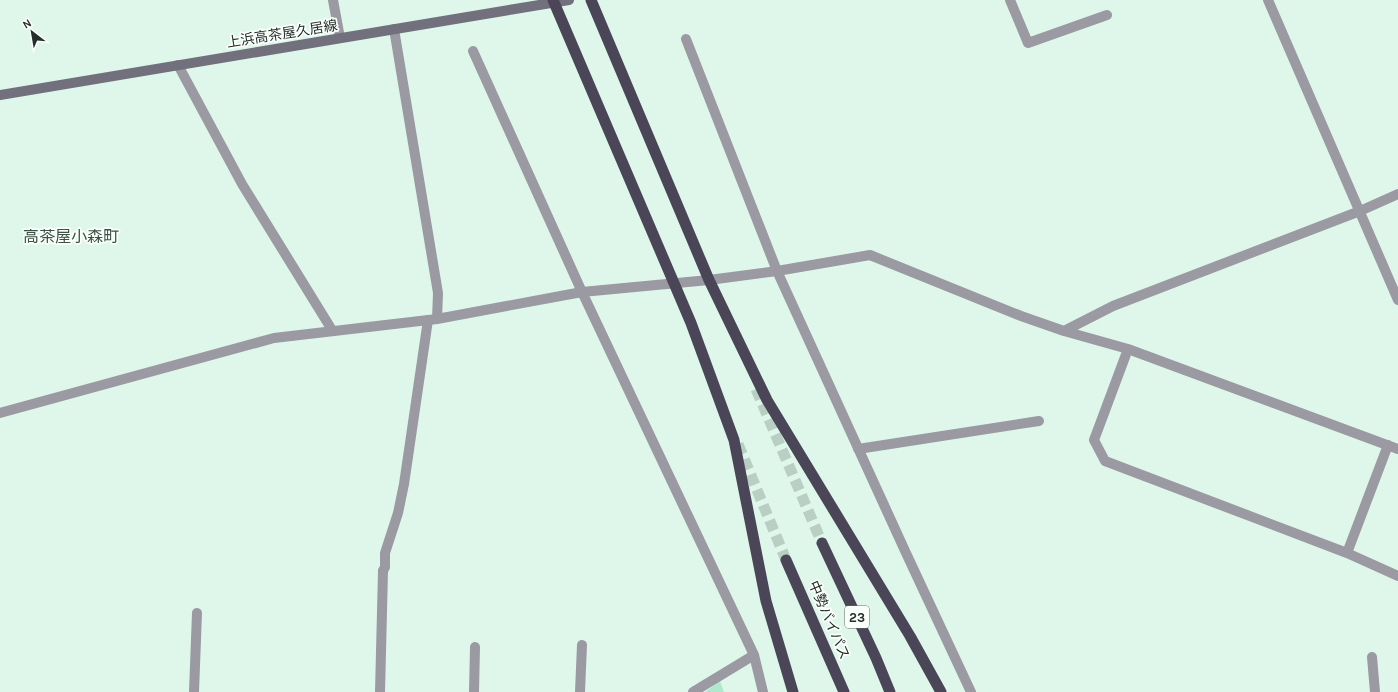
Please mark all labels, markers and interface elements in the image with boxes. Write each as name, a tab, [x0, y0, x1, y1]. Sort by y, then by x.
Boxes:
north arrow	[12, 12, 52, 52]
text: N	[20, 16, 34, 31]
street label: 上浜高茶屋久居線	[225, 17, 339, 51]
district label: 高茶屋小森町	[23, 227, 119, 246]
street label: 中勢バイパス	[805, 578, 853, 662]
road number: 23	[845, 606, 869, 628]

